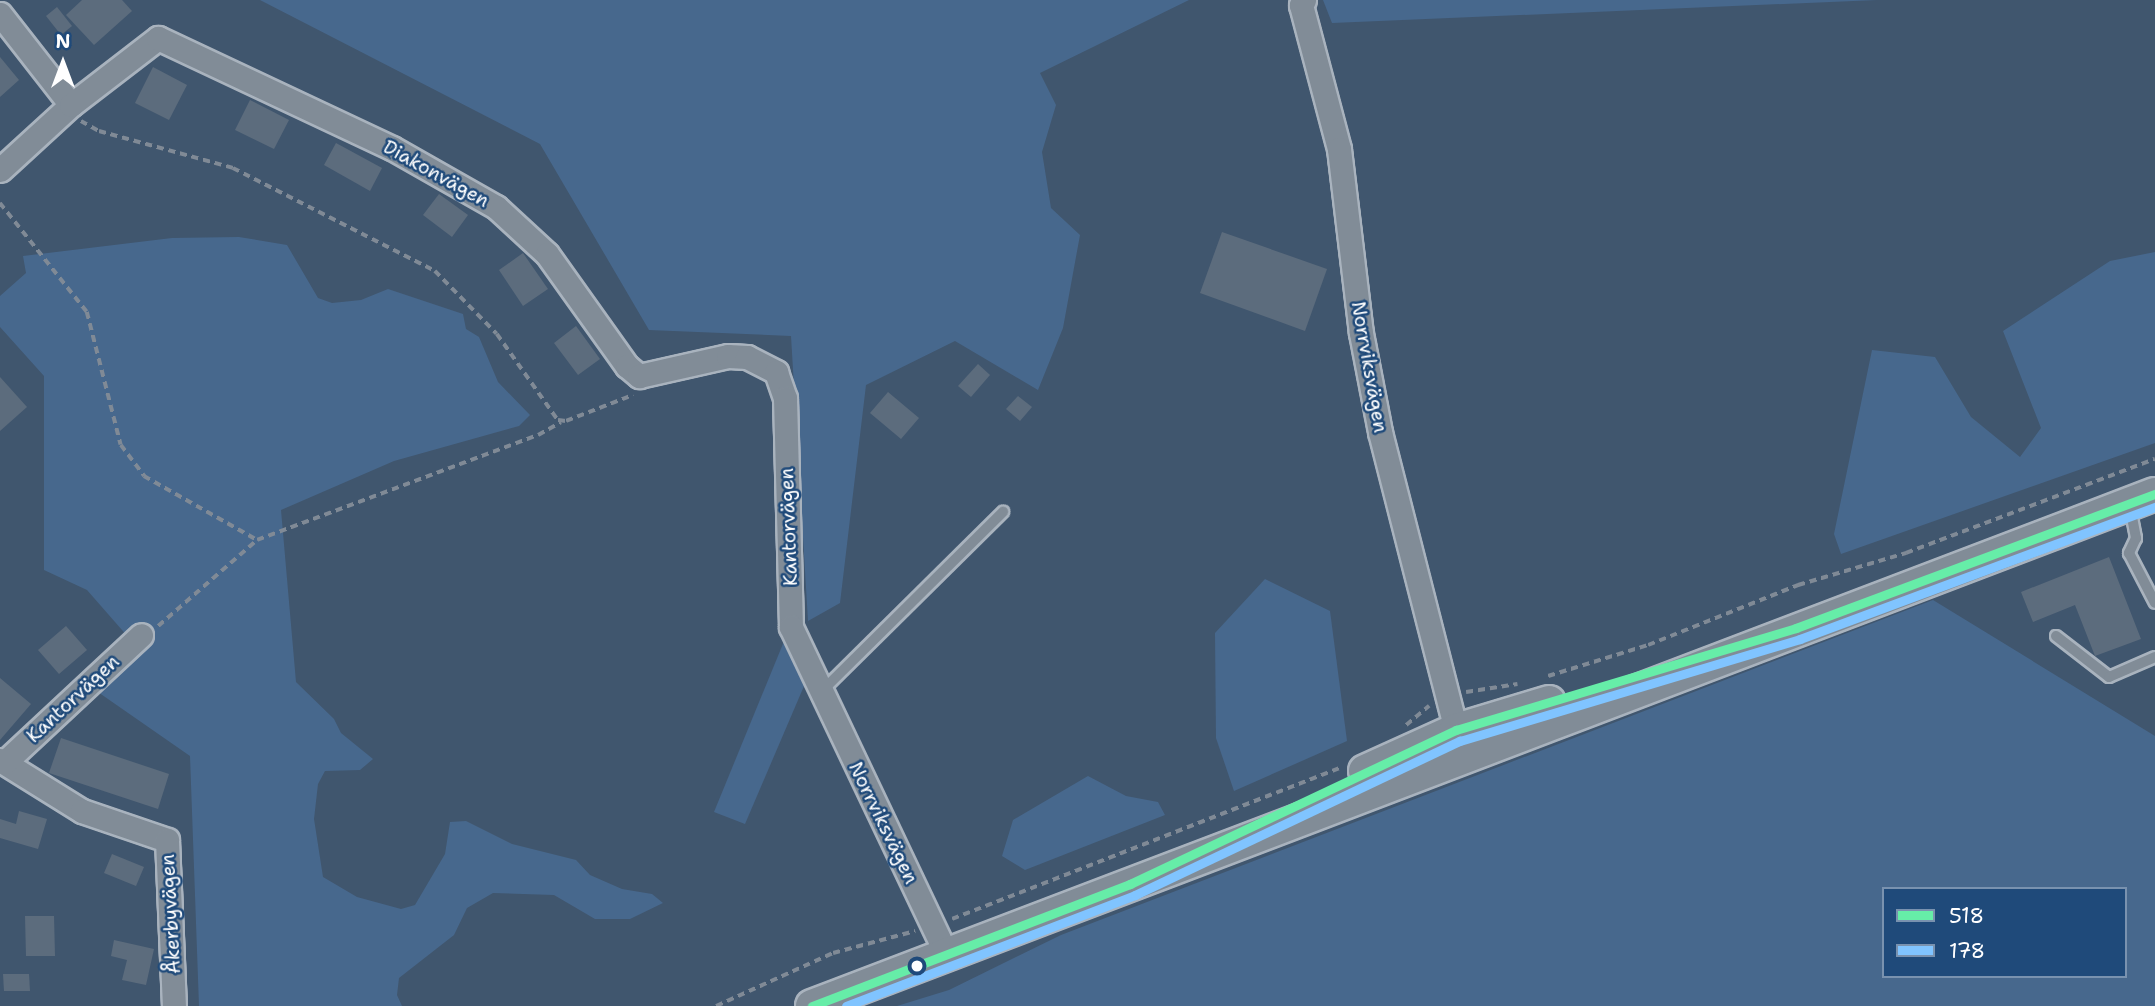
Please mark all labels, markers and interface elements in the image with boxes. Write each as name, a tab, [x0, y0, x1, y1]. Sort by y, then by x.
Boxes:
north arrow	[28, 28, 98, 98]
text: N	[55, 29, 71, 54]
street label: Diakonvägen	[379, 136, 493, 212]
street label: Norrviksvägen	[1346, 300, 1392, 434]
street label: Kantorvägen	[776, 468, 802, 586]
street label: Kantorvägen	[22, 650, 124, 748]
street label: Norrviksvägen	[844, 758, 922, 888]
street label: Åkerbyvägen	[156, 854, 186, 974]
legend	[1882, 887, 2127, 978]
text: 518	[1949, 902, 1984, 930]
text: 178	[1949, 937, 1985, 965]
unlabelled marker	[910, 959, 924, 973]

